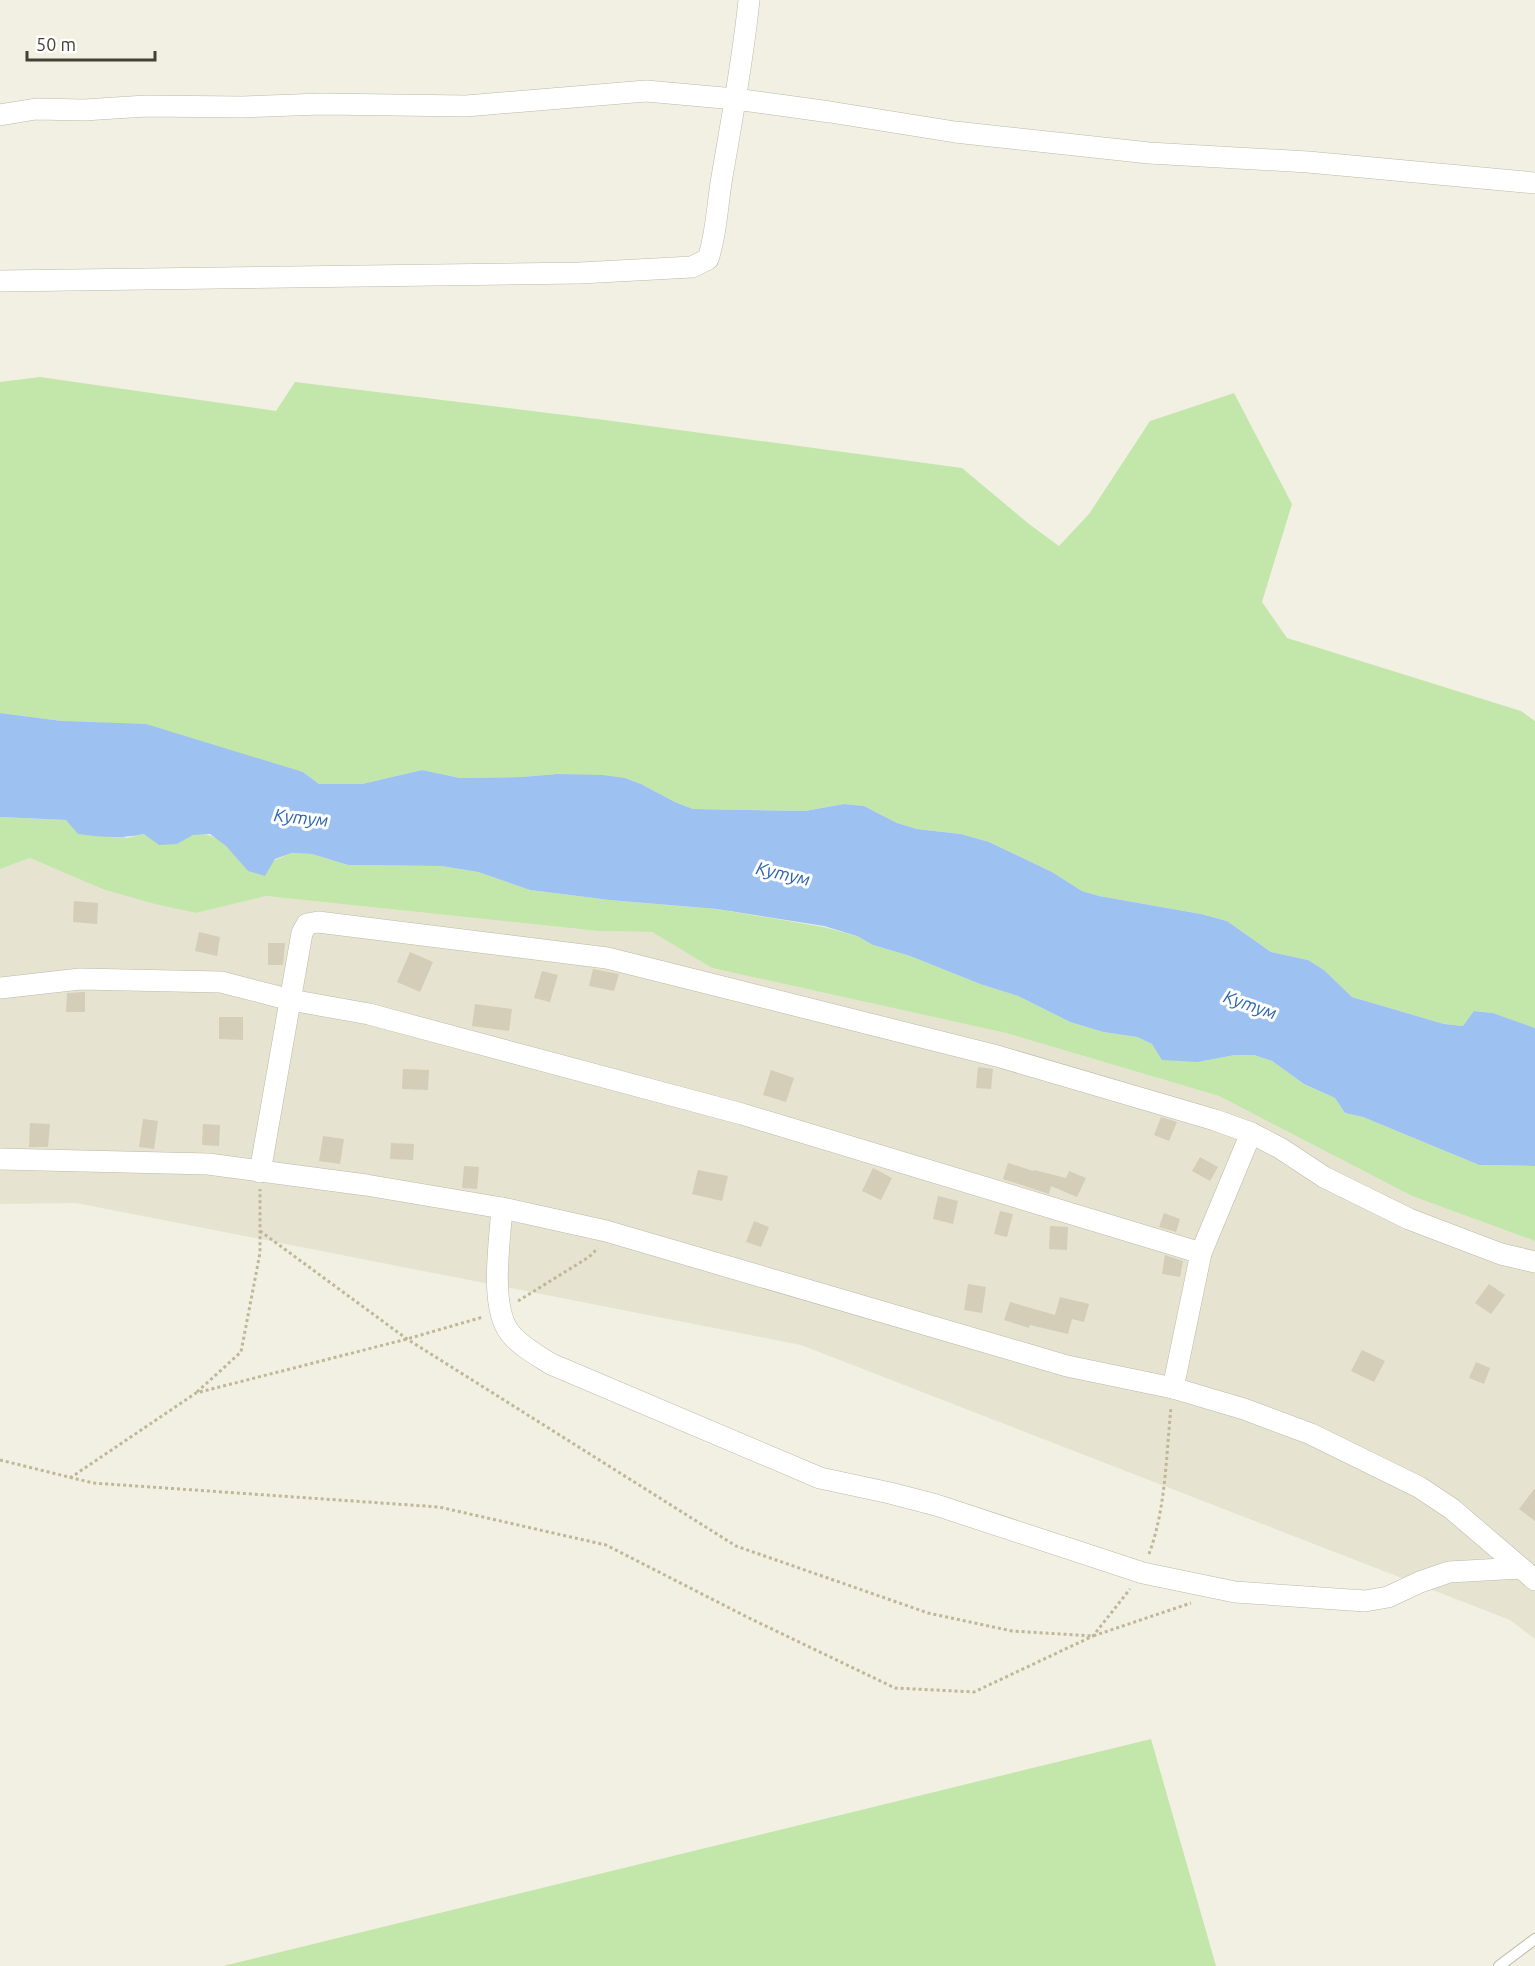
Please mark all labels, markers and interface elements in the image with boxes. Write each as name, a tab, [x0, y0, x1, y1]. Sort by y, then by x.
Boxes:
scale bar	[27, 24, 154, 62]
text: 50 m	[36, 34, 76, 54]
water label: Кутум	[273, 804, 329, 830]
water label: Кутум	[754, 857, 812, 889]
water label: Кутум	[1221, 986, 1279, 1022]

